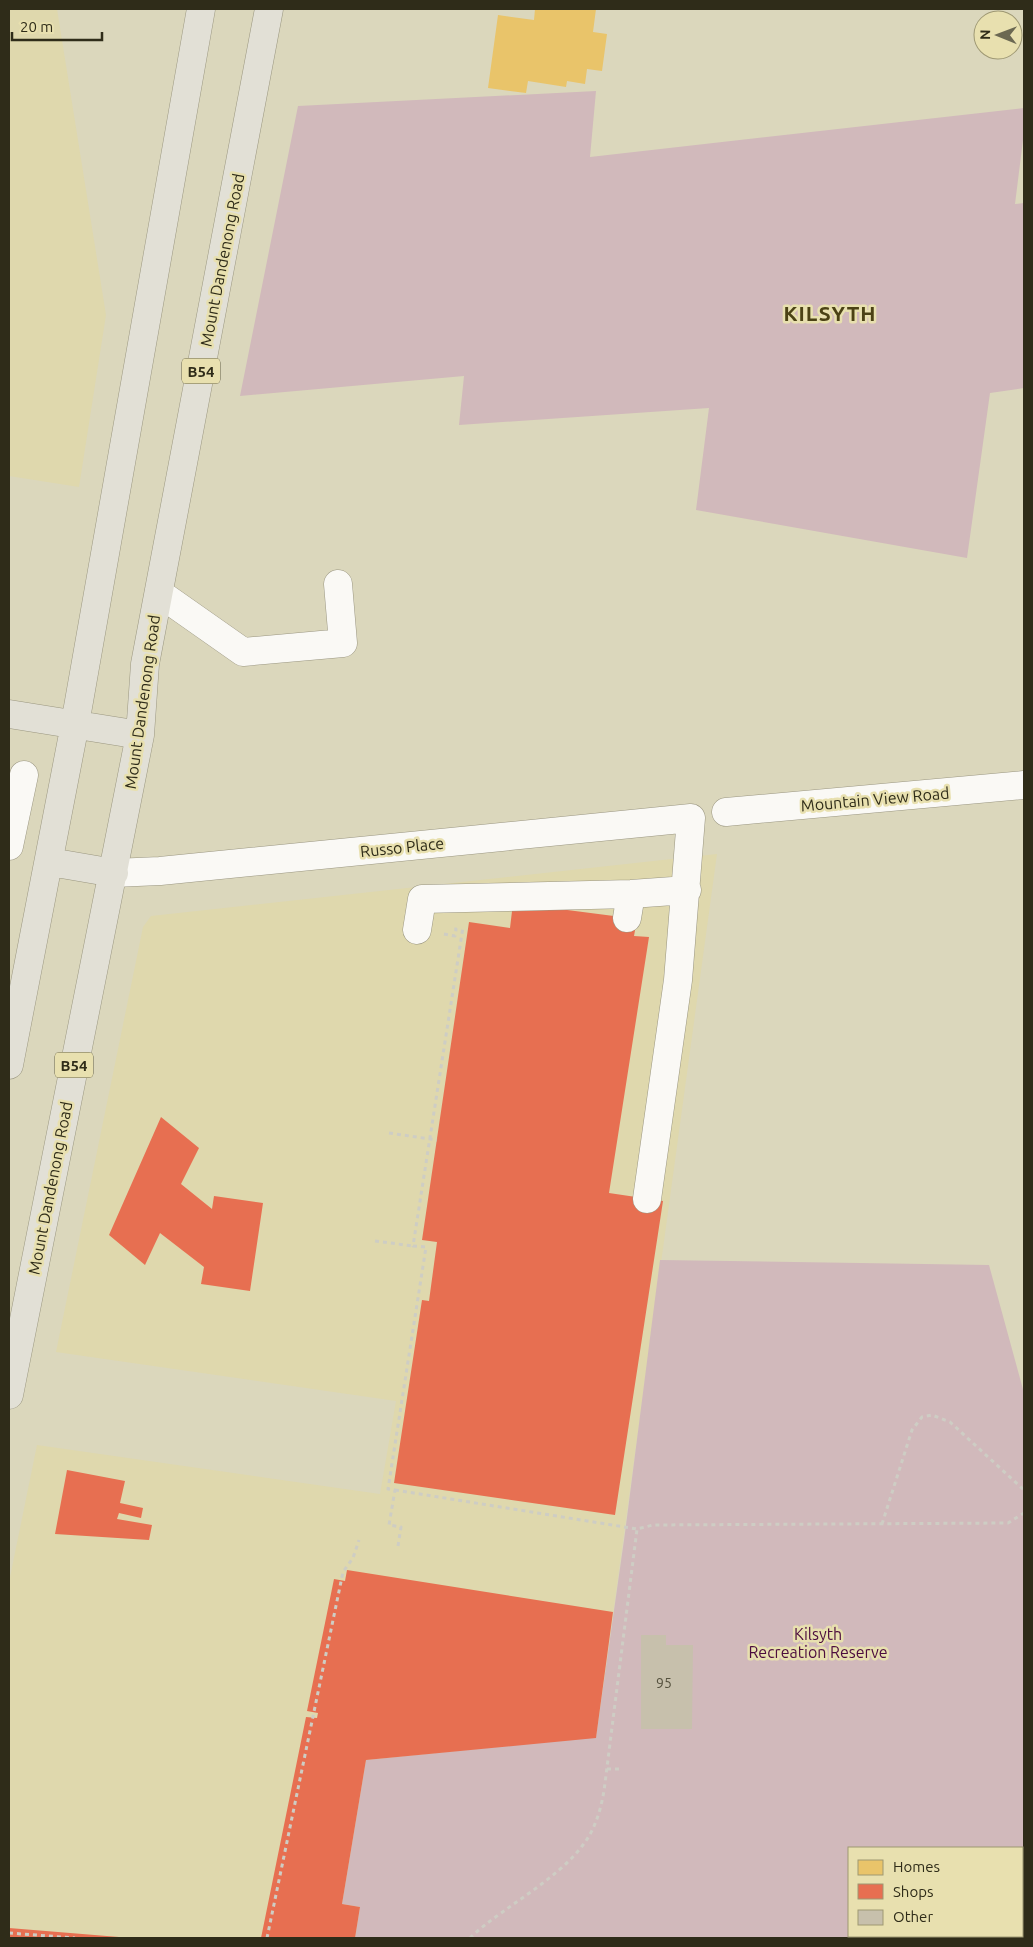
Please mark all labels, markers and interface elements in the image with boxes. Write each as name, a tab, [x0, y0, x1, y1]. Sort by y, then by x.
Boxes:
scale bar	[12, 10, 102, 42]
north arrow	[973, 10, 1023, 60]
text: 20 m	[20, 18, 53, 35]
text: N	[977, 29, 993, 40]
street label: Mount Dandenong Road	[196, 172, 248, 348]
district label: KILSYTH	[784, 301, 876, 325]
road number: B54	[182, 358, 220, 384]
street label: Mount Dandenong Road	[121, 614, 163, 790]
street label: Mountain View Road	[800, 784, 950, 814]
street label: Russo Place	[359, 834, 445, 860]
road number: B54	[55, 1052, 93, 1078]
street label: Mount Dandenong Road	[24, 1100, 76, 1276]
park label: Kilsyth Recreation Reserve	[748, 1625, 888, 1661]
house number: 95	[656, 1675, 672, 1691]
legend	[848, 1847, 1023, 1937]
text: Homes	[893, 1858, 940, 1875]
text: Shops	[893, 1883, 934, 1900]
text: Other	[893, 1908, 933, 1925]

